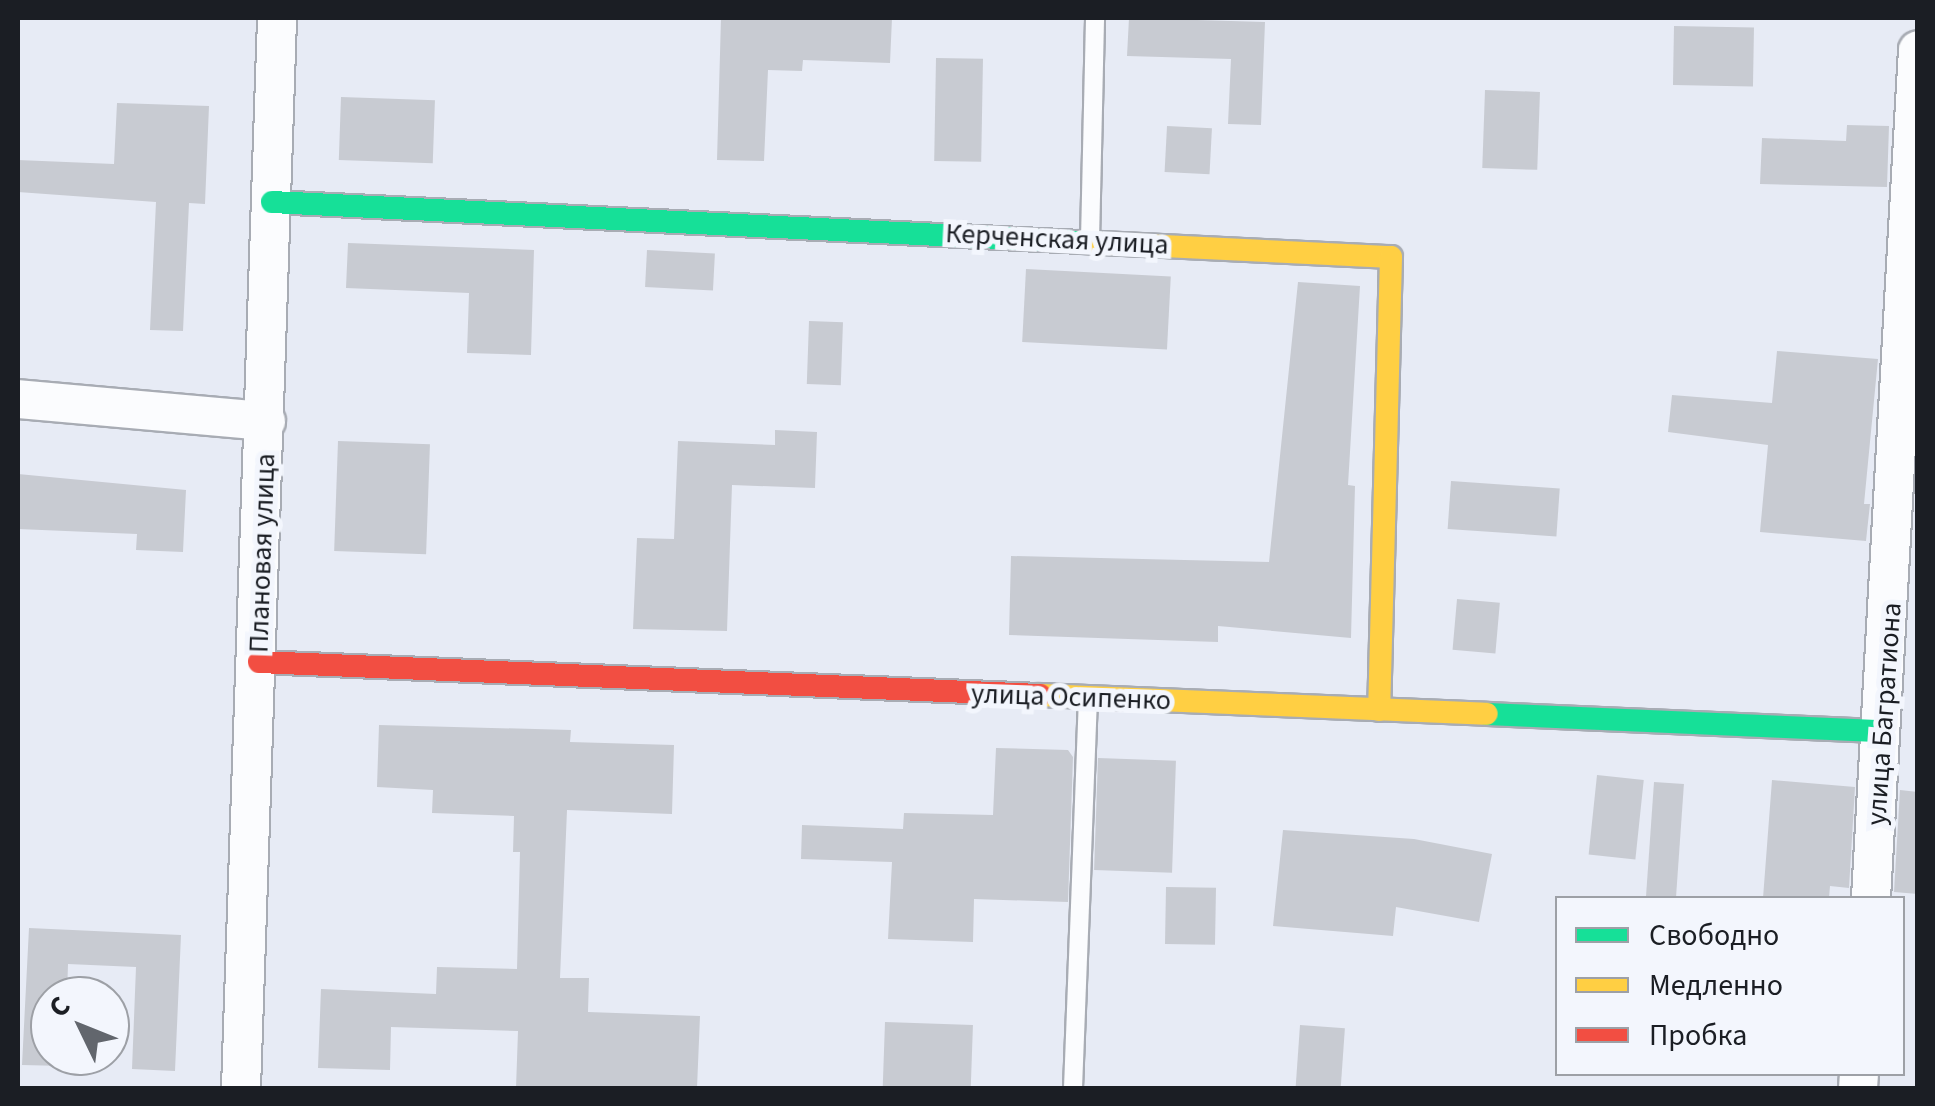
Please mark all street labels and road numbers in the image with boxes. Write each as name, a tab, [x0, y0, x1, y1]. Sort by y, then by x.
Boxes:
street label: Керченская улица	[945, 216, 1169, 262]
street label: Плановая улица	[242, 453, 282, 653]
street label: улица Багратиона	[1859, 601, 1909, 827]
street label: улица Осипенко	[971, 677, 1171, 717]

